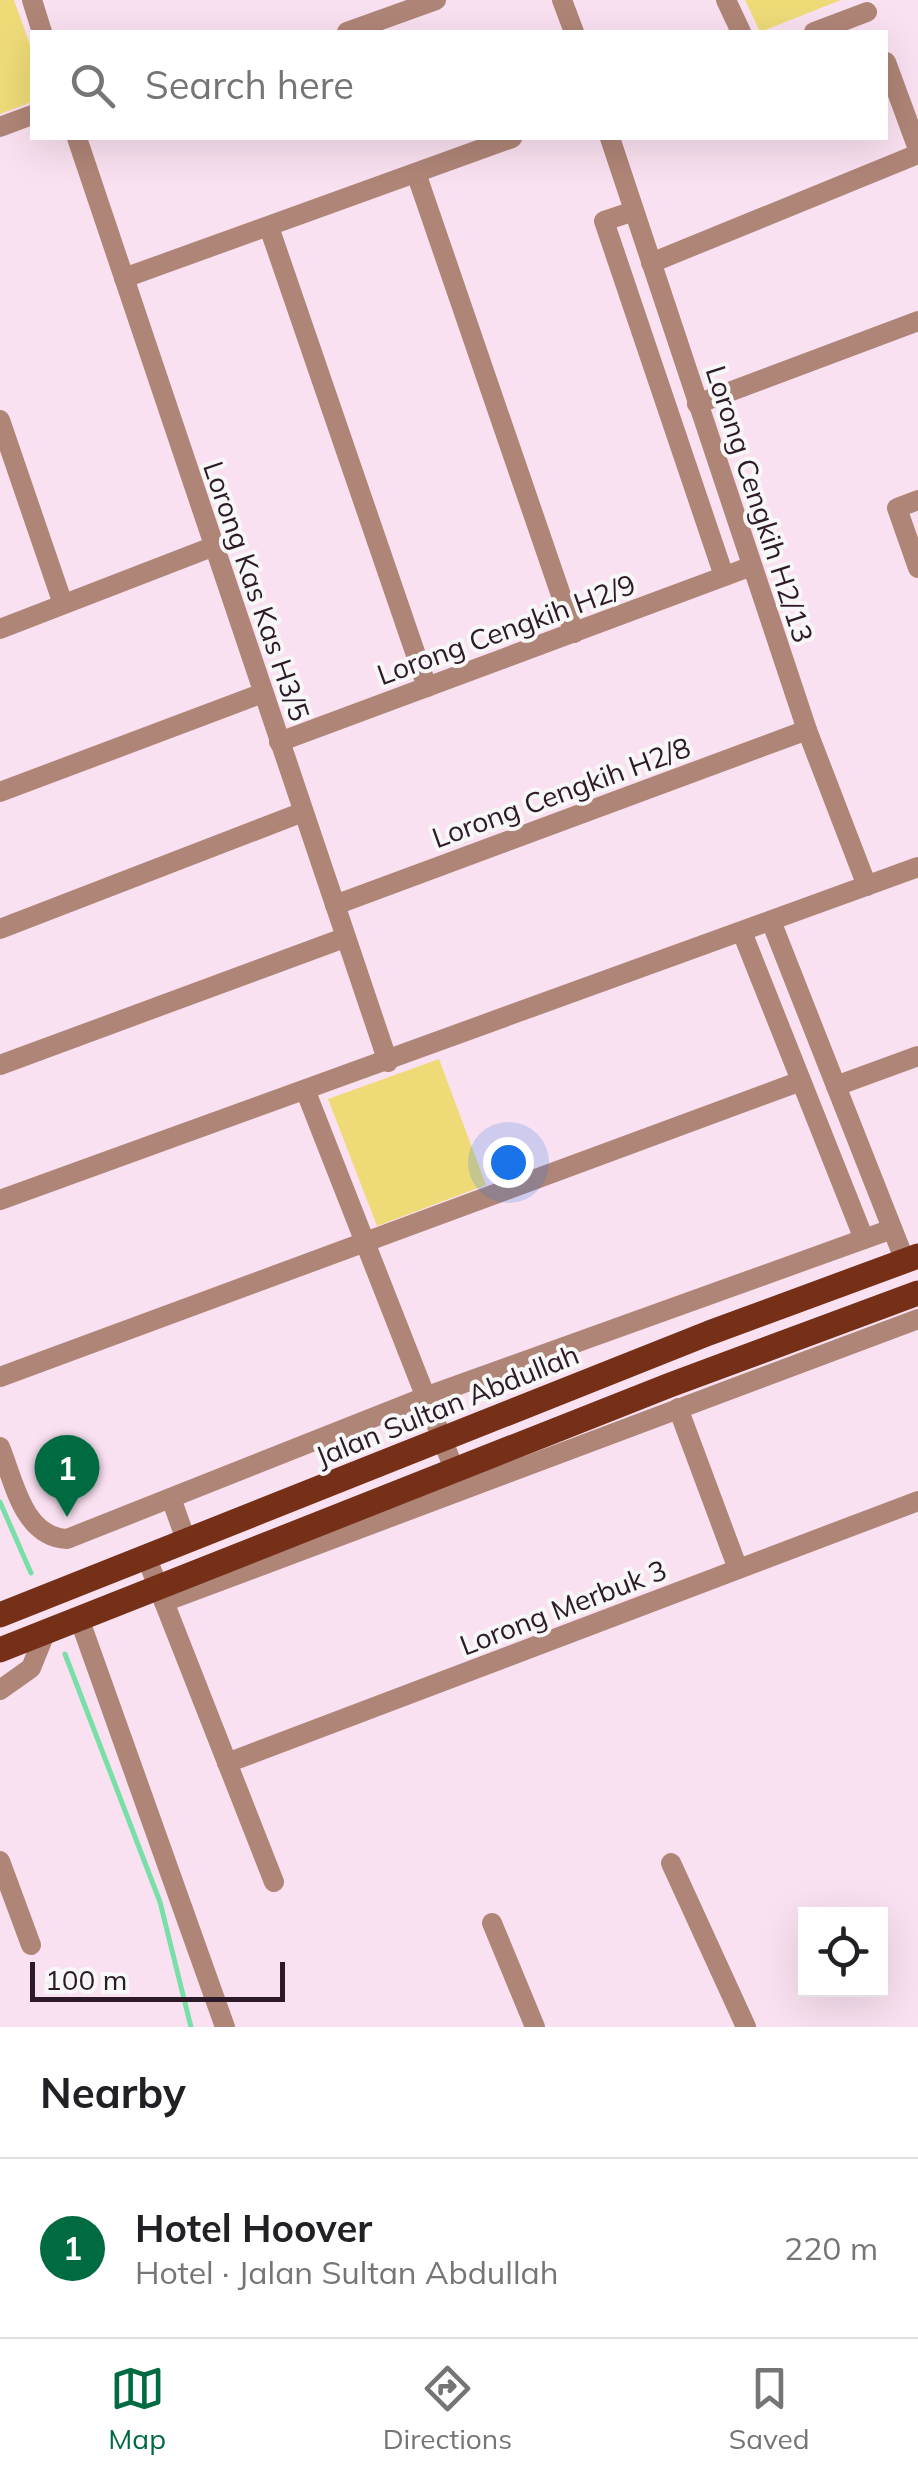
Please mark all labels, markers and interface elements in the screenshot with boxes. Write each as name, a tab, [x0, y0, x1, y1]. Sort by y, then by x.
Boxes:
search box	[30, 30, 888, 140]
icon: search	[65, 58, 120, 113]
text: Search here	[145, 61, 354, 109]
street label: Lorong Cengkih H2/13	[699, 361, 821, 647]
street label: Lorong Kas Kas H3/5	[196, 457, 318, 725]
street label: Lorong Cengkih H2/9	[372, 566, 640, 692]
street label: Lorong Cengkih H2/8	[427, 729, 695, 855]
your location	[483, 1137, 534, 1188]
street label: Jalan Sultan Abdullah	[310, 1336, 584, 1474]
pin: 1	[34, 1434, 100, 1517]
street label: Lorong Merbuk 3	[455, 1551, 671, 1663]
map controls	[798, 1907, 888, 1997]
button: locate	[798, 1907, 888, 1997]
scale bar	[30, 1957, 285, 2002]
text: 100 m	[45, 1962, 127, 1997]
text: Nearby	[40, 2066, 186, 2119]
text: Hotel Hoover	[135, 2204, 372, 2252]
text: 1	[63, 2228, 82, 2268]
text: 220 m	[784, 2228, 878, 2268]
text: Hotel · Jalan Sultan Abdullah	[135, 2252, 559, 2292]
tab: Map	[108, 2361, 166, 2456]
tab: Directions	[383, 2361, 512, 2456]
tab: Saved	[729, 2361, 810, 2456]

